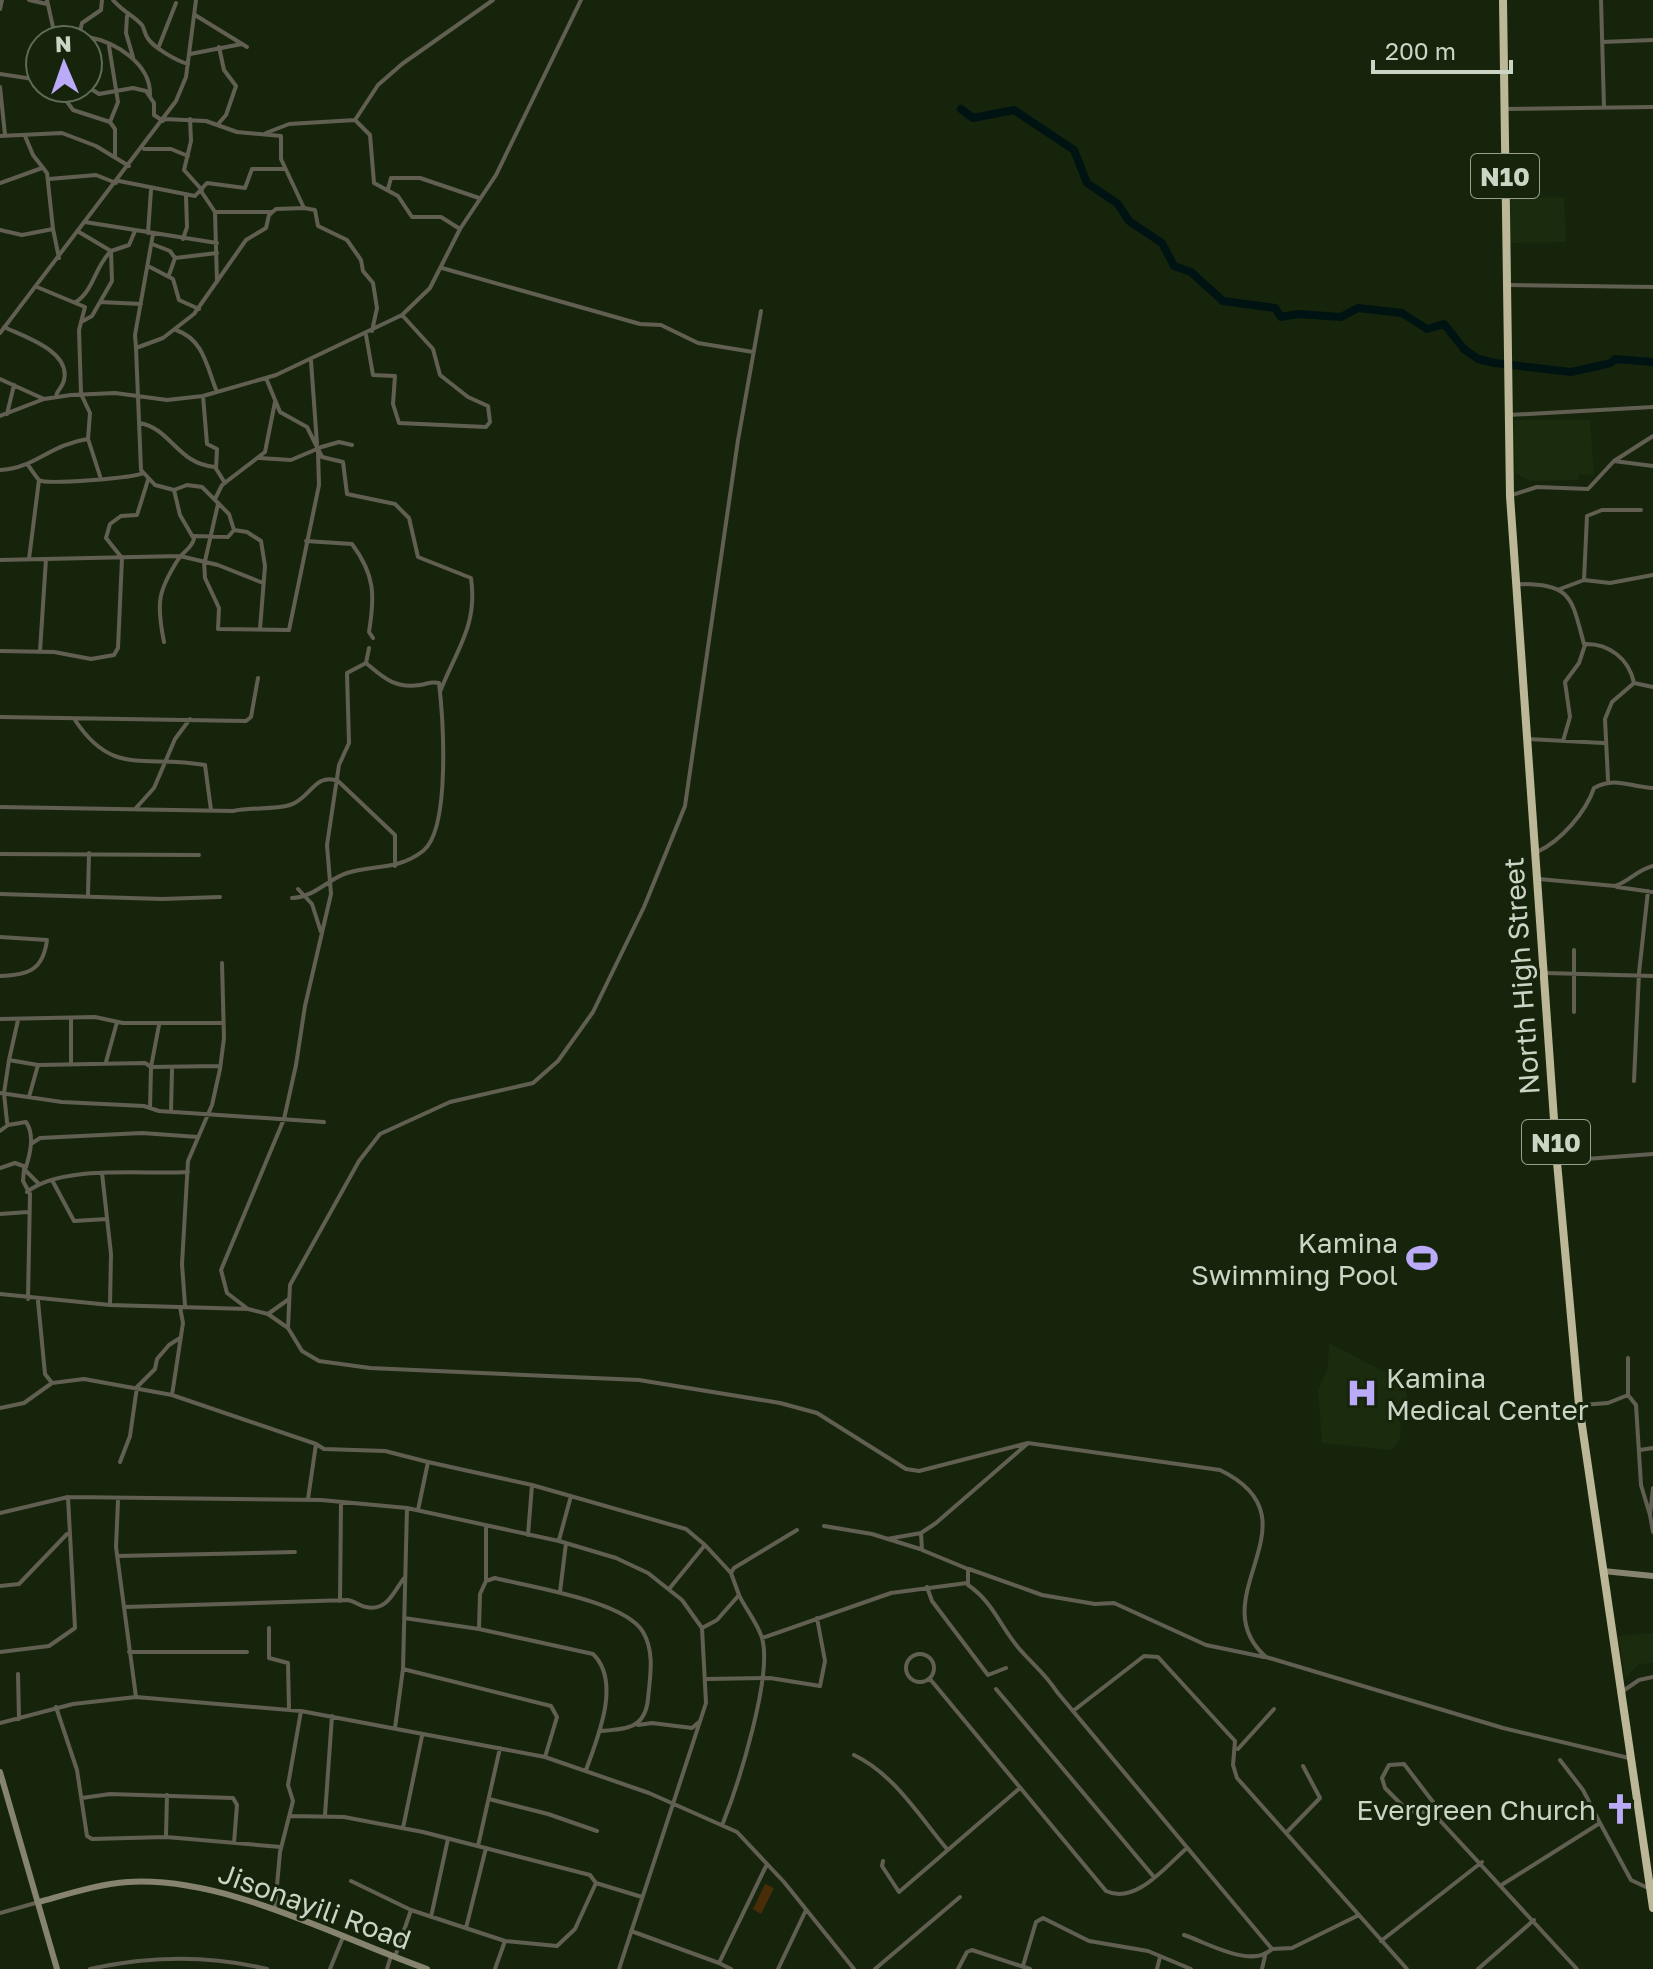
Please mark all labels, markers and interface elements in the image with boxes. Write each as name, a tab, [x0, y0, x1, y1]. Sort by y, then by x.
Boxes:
north arrow	[24, 24, 104, 104]
scale bar	[1373, 24, 1511, 74]
text: N	[54, 30, 72, 57]
text: 200 m	[1385, 36, 1456, 65]
road number: N10	[1471, 154, 1539, 198]
street label: North High Street	[1496, 856, 1546, 1096]
road number: N10	[1522, 1120, 1590, 1164]
place label: Kamina Swimming Pool	[1191, 1226, 1398, 1291]
sports icon: Kamina Swimming Pool	[1405, 1241, 1439, 1275]
place label: Kamina Medical Center	[1386, 1361, 1589, 1426]
hospital icon: Kamina Medical Center	[1345, 1376, 1379, 1410]
church icon: Evergreen Church	[1603, 1792, 1637, 1826]
place label: Evergreen Church	[1356, 1793, 1596, 1826]
street label: Jisonayili Road	[214, 1856, 416, 1956]

